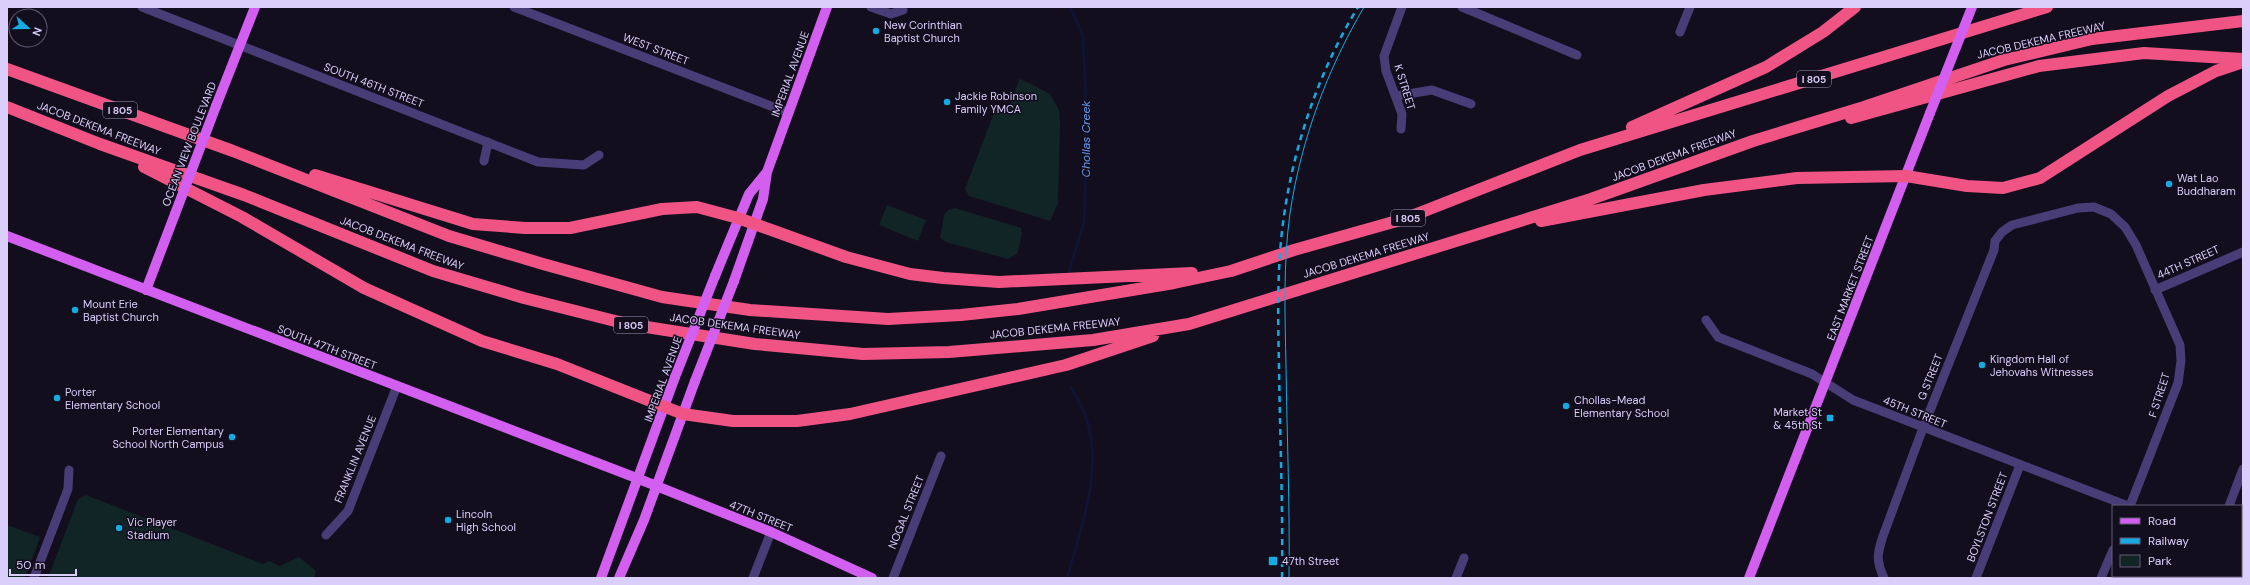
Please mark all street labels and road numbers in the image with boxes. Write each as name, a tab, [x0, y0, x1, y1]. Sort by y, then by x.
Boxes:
street label: JACOB DEKEMA FREEWAY	[1975, 18, 2107, 62]
street label: IMPERIAL AVENUE	[768, 29, 812, 119]
street label: WEST STREET	[621, 30, 691, 68]
street label: SOUTH 46TH STREET	[322, 59, 426, 111]
street label: K STREET	[1391, 63, 1419, 111]
road number: I 805	[1797, 71, 1831, 87]
street label: OCEAN VIEW BOULEVARD	[159, 79, 219, 208]
street label: JACOB DEKEMA FREEWAY	[35, 98, 163, 158]
road number: I 805	[103, 102, 137, 118]
street label: JACOB DEKEMA FREEWAY	[1610, 126, 1739, 184]
road number: I 805	[1391, 210, 1425, 226]
street label: JACOB DEKEMA FREEWAY	[338, 213, 466, 273]
street label: JACOB DEKEMA FREEWAY	[1301, 229, 1432, 281]
street label: EAST MARKET STREET	[1824, 234, 1876, 342]
street label: 44TH STREET	[2155, 242, 2221, 282]
street label: JACOB DEKEMA FREEWAY	[669, 310, 802, 342]
street label: JACOB DEKEMA FREEWAY	[989, 314, 1122, 342]
road number: I 805	[614, 317, 648, 333]
street label: SOUTH 47TH STREET	[275, 322, 379, 372]
street label: IMPERIAL AVENUE	[641, 334, 685, 424]
street label: G STREET	[1914, 352, 1946, 402]
street label: F STREET	[2145, 371, 2173, 419]
street label: 45TH STREET	[1881, 393, 1949, 431]
street label: FRANKLIN AVENUE	[331, 413, 379, 505]
street label: BOYLSTON STREET	[1963, 470, 2011, 564]
street label: NOGAL STREET	[885, 473, 927, 551]
street label: 47TH STREET	[727, 497, 795, 535]

